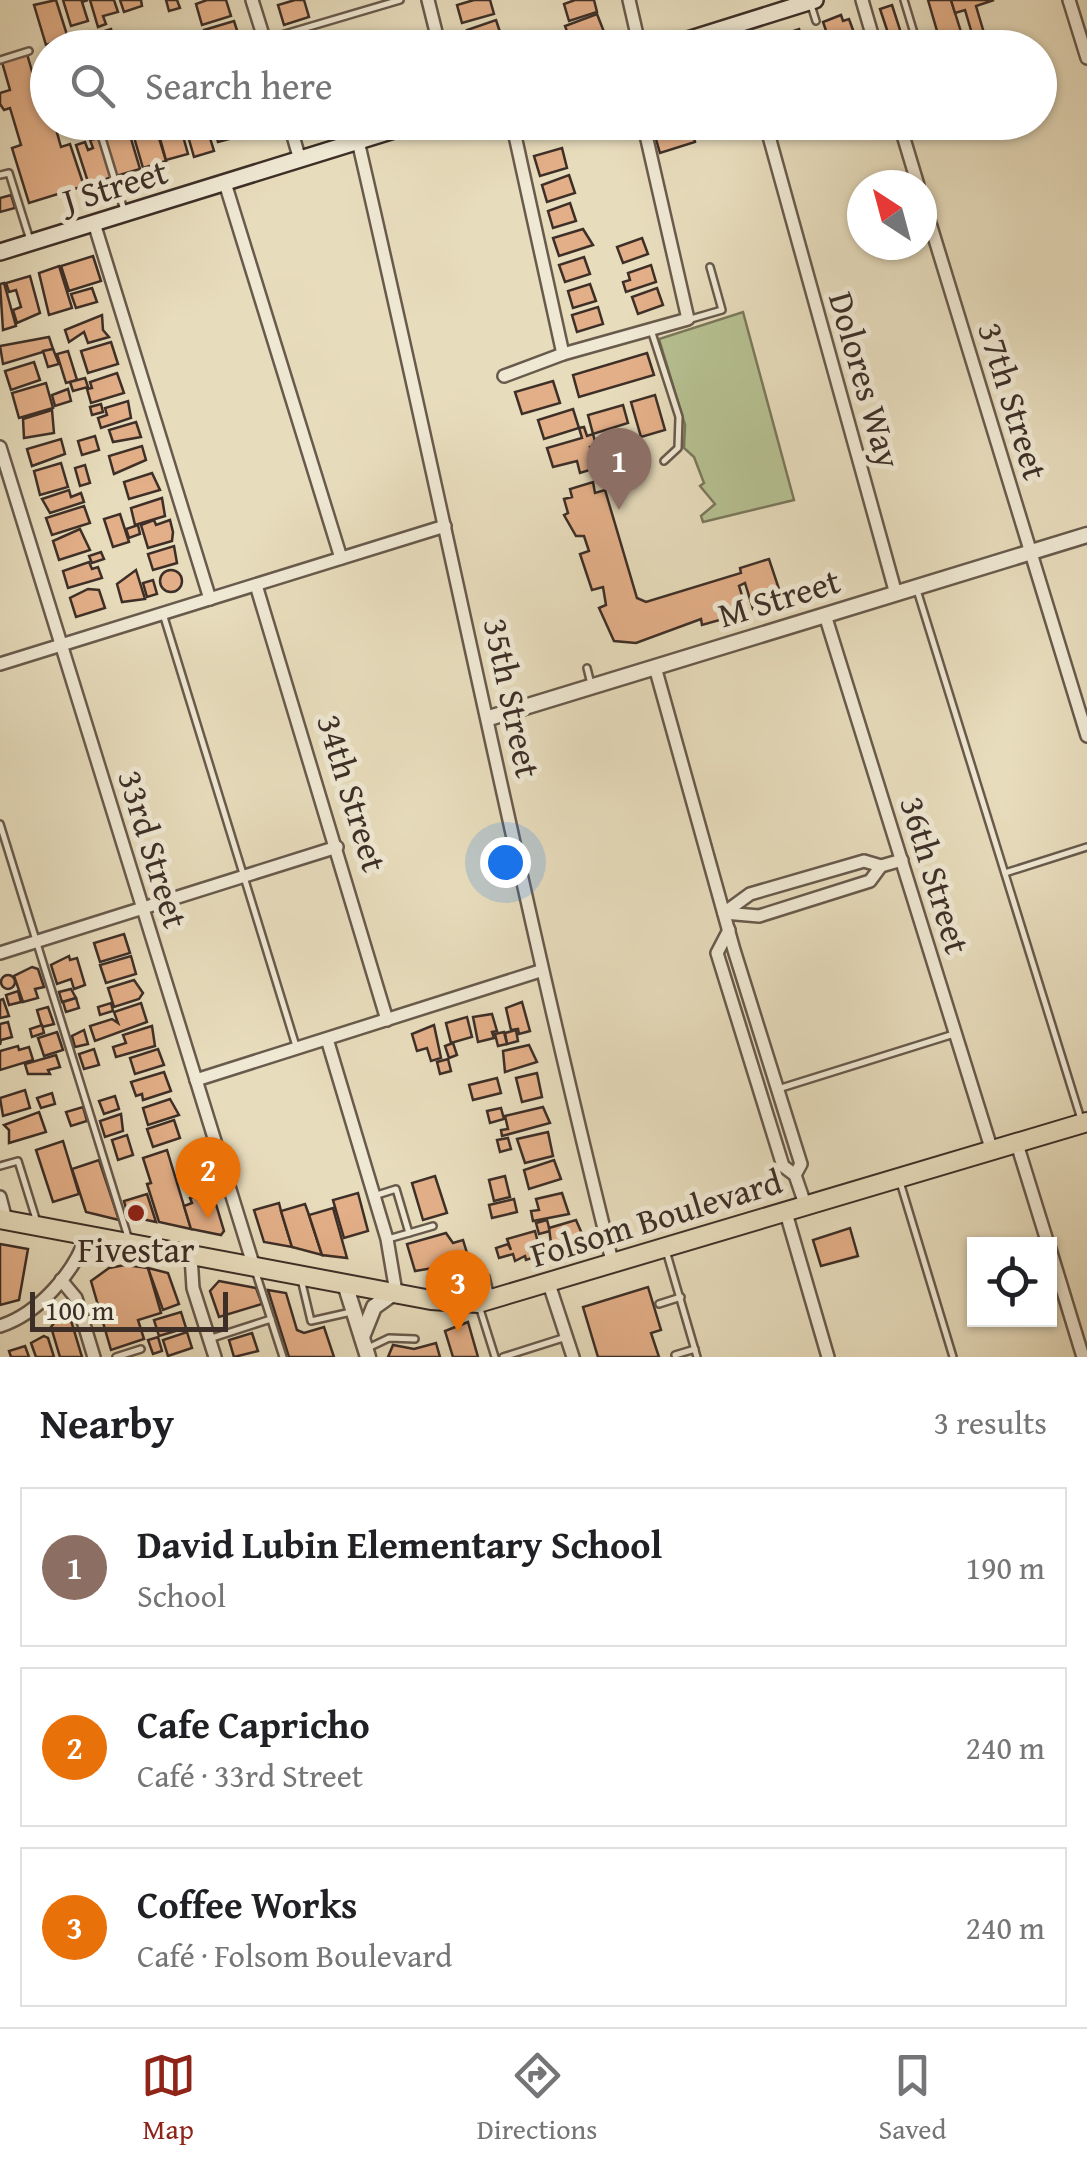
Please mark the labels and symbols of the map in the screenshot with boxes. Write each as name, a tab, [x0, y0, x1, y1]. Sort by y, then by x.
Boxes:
street label: J Street	[52, 145, 174, 227]
north arrow	[847, 170, 937, 260]
street label: Dolores Way	[816, 286, 915, 474]
street label: 37th Street	[965, 316, 1062, 486]
pin: 1	[586, 428, 652, 510]
street label: M Street	[712, 555, 846, 640]
street label: 35th Street	[471, 613, 554, 782]
street label: 34th Street	[304, 708, 401, 878]
street label: 33rd Street	[105, 764, 202, 934]
street label: 36th Street	[887, 790, 984, 960]
your location	[480, 837, 531, 888]
pin: 2	[176, 1136, 240, 1219]
street label: Folsom Boulevard	[524, 1155, 788, 1280]
marker: Fivestar	[125, 1202, 147, 1224]
place label: Fivestar	[77, 1224, 195, 1275]
pin: 3	[426, 1250, 490, 1332]
scale bar	[30, 1287, 228, 1332]

